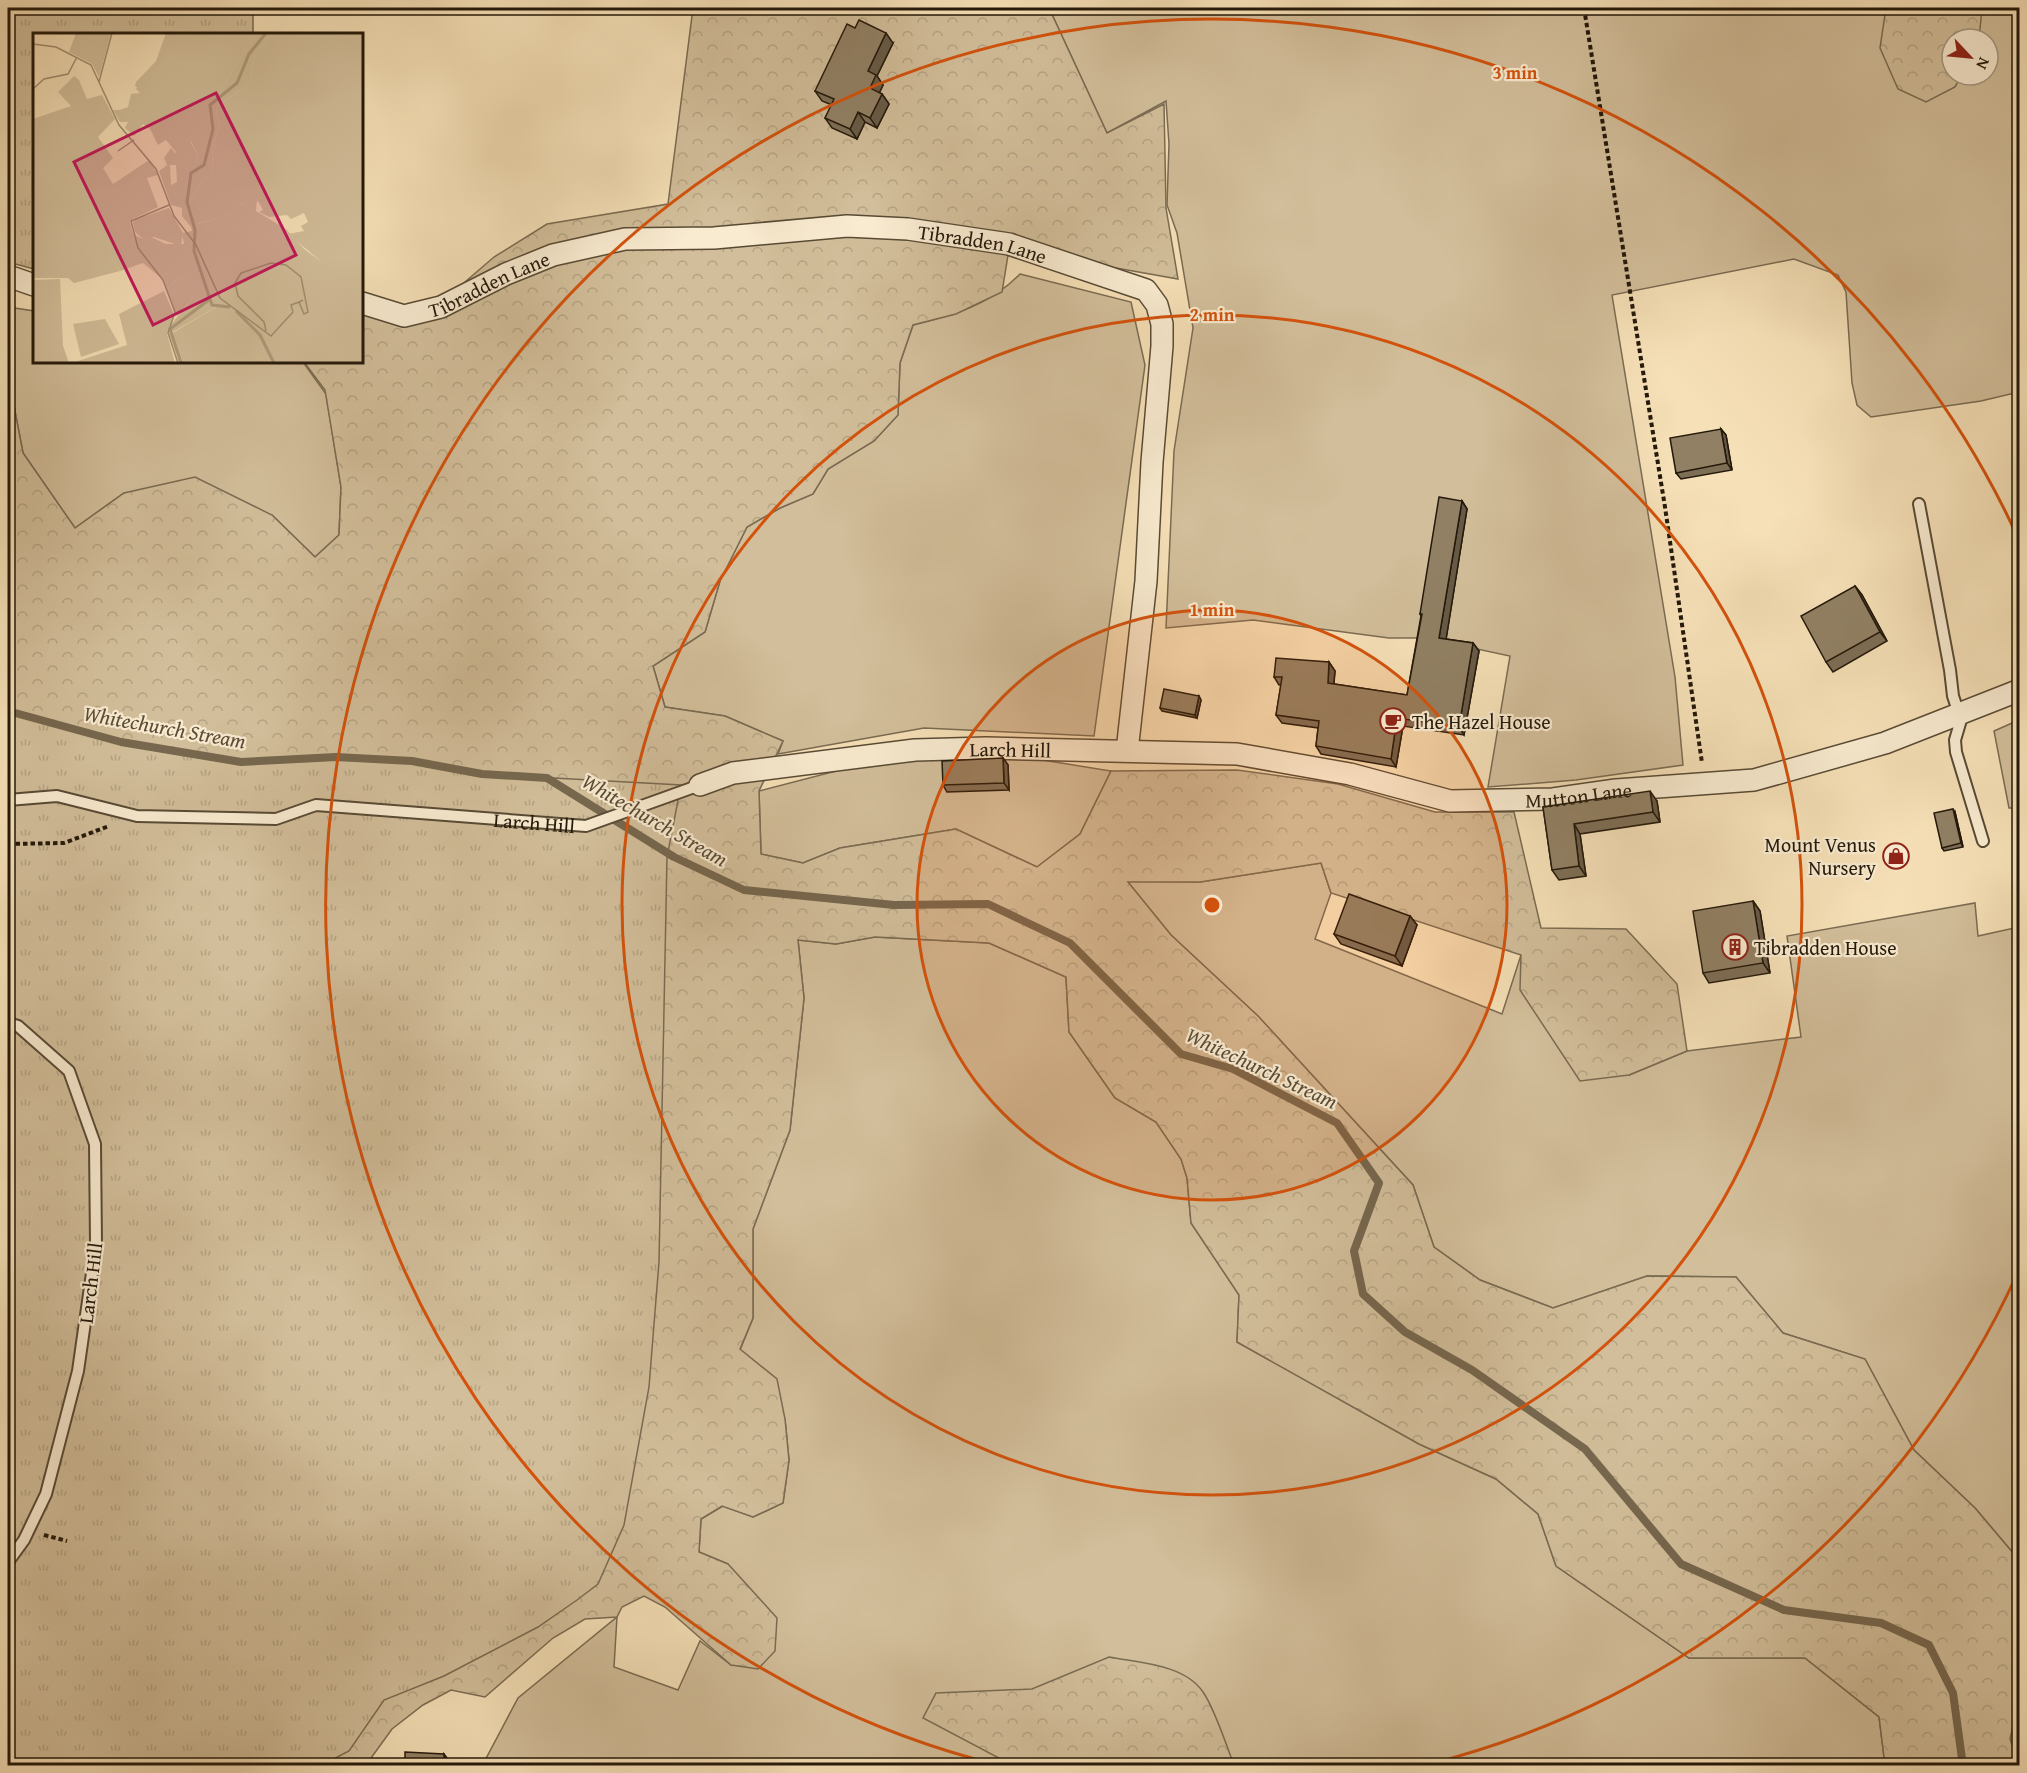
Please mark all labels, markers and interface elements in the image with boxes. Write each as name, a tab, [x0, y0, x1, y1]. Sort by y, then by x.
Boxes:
north arrow	[1940, 27, 2000, 87]
inset map	[33, 33, 363, 363]
text: N	[1970, 54, 1997, 74]
text: 3 min	[1493, 59, 1538, 86]
street label: Tibradden Lane	[916, 216, 1051, 270]
street label: Tibradden Lane	[425, 243, 554, 324]
text: 2 min	[1190, 301, 1235, 328]
text: 1 min	[1190, 596, 1235, 623]
water label: Whitechurch Stream	[81, 697, 249, 757]
cafe icon: The Hazel House	[1378, 706, 1408, 736]
place label: The Hazel House	[1412, 707, 1551, 736]
street label: Larch Hill	[969, 733, 1052, 764]
water label: Whitechurch Stream	[576, 766, 734, 874]
street label: Mutton Lane	[1525, 774, 1633, 814]
street label: Larch Hill	[493, 804, 576, 840]
place label: Mount Venus Nursery	[1765, 830, 1876, 882]
shop icon: Mount Venus Nursery	[1881, 841, 1911, 871]
centre of rings	[1202, 895, 1222, 915]
building icon: Tibradden House	[1720, 932, 1750, 962]
place label: Tibradden House	[1754, 933, 1897, 962]
water label: Whitechurch Stream	[1181, 1019, 1343, 1117]
street label: Larch Hill	[71, 1240, 109, 1325]

